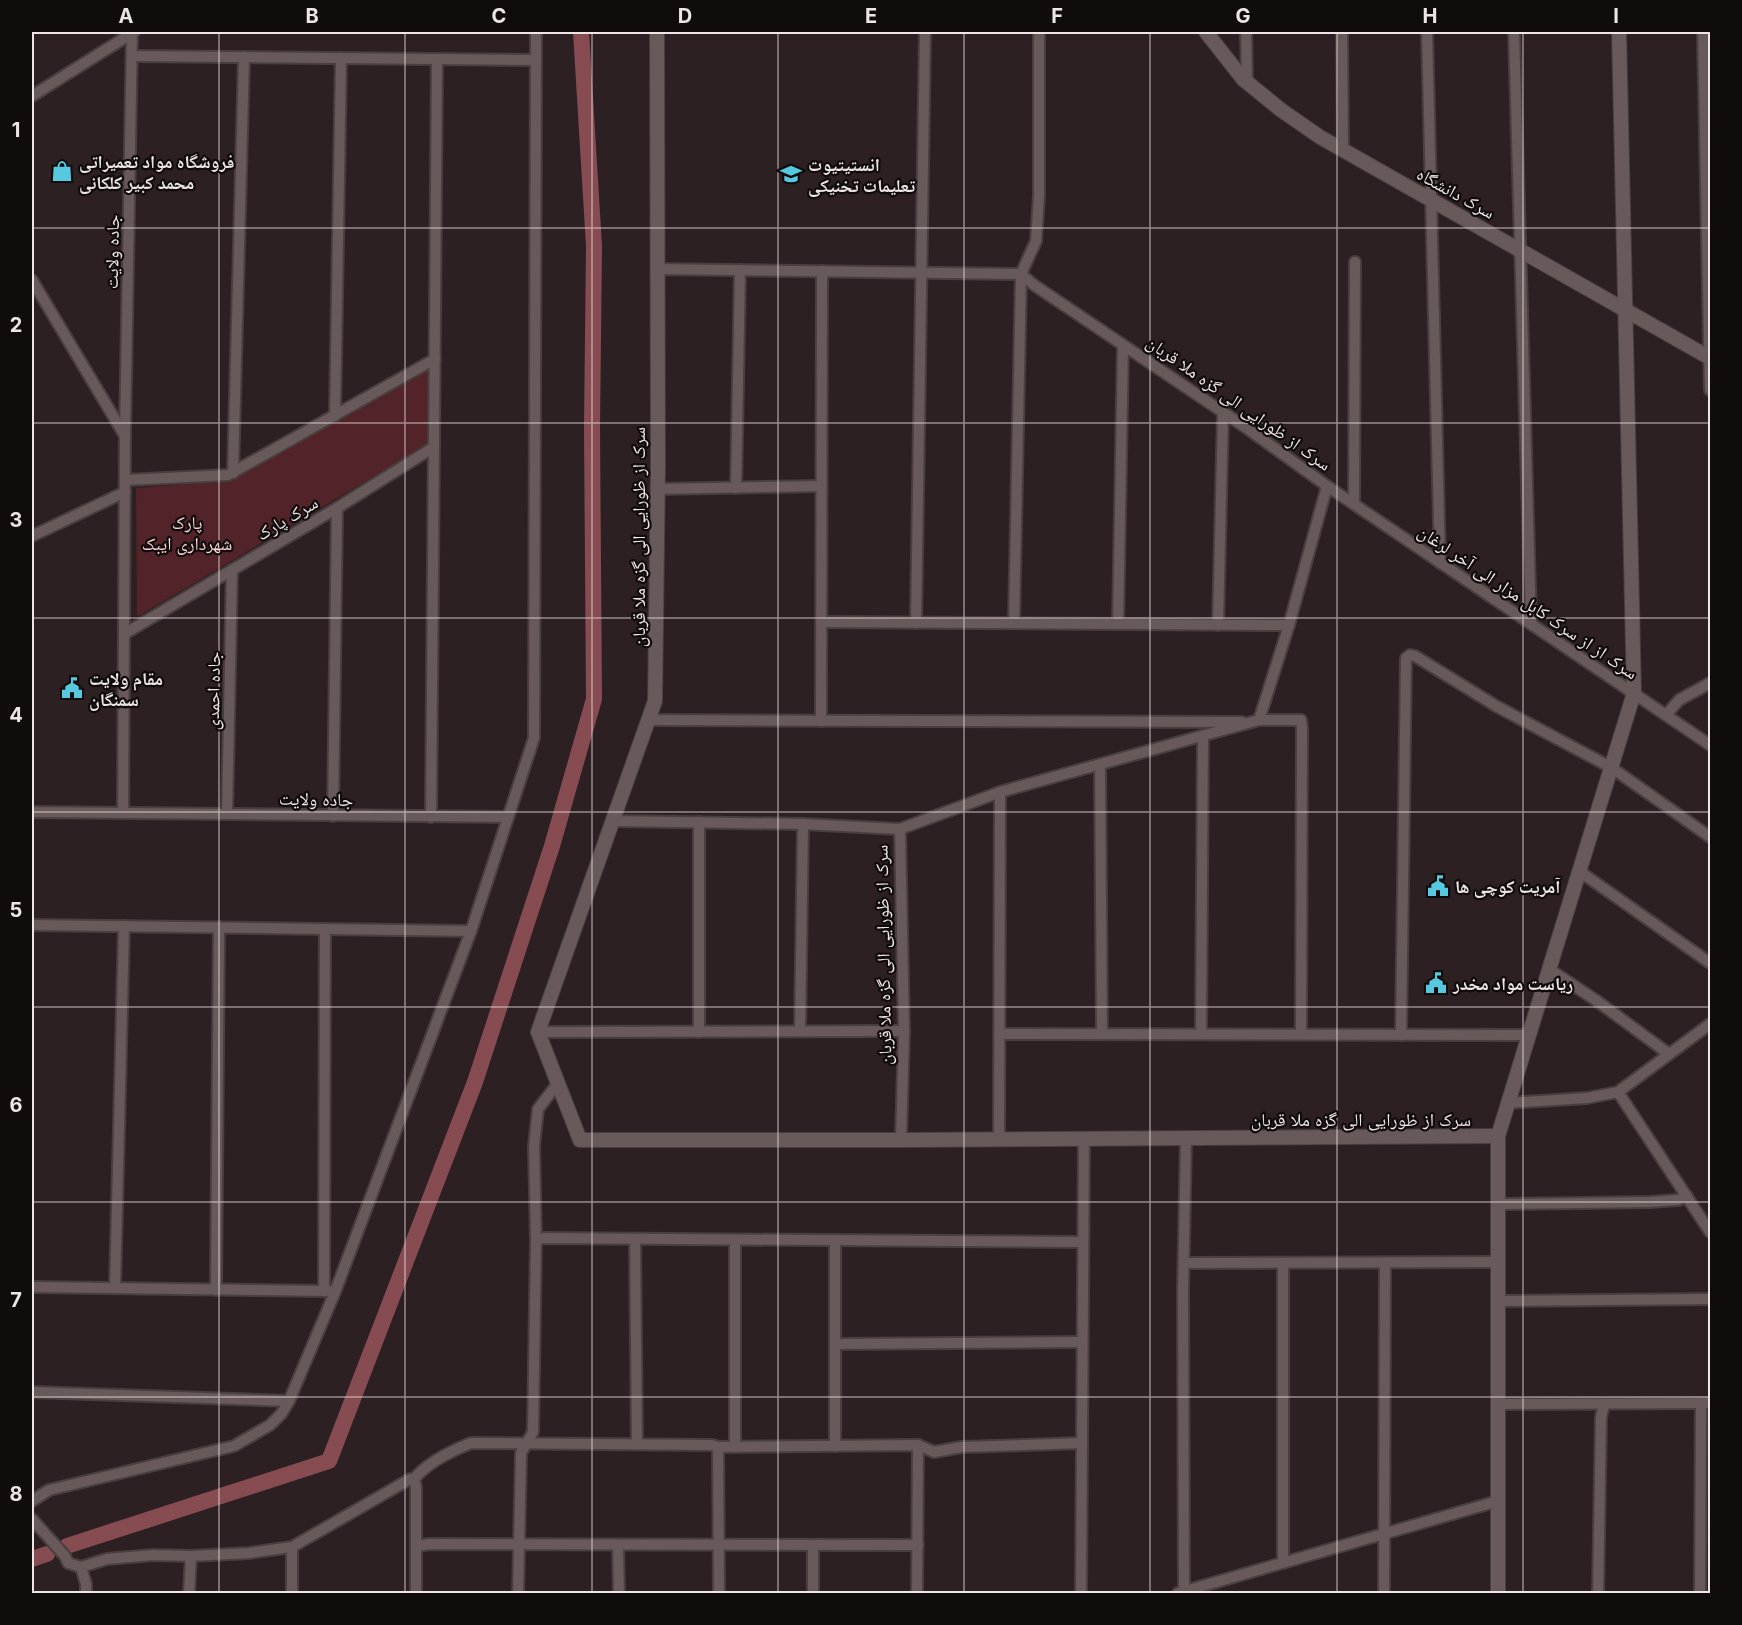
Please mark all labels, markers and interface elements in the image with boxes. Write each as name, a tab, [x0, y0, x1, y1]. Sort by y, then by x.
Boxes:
text: A	[119, 4, 134, 28]
text: B	[305, 4, 319, 28]
text: C	[492, 4, 506, 28]
text: D	[678, 4, 692, 28]
text: E	[865, 4, 877, 28]
text: F	[1051, 4, 1063, 28]
text: G	[1235, 4, 1251, 28]
text: H	[1423, 4, 1437, 28]
text: I	[1613, 4, 1619, 28]
text: 1	[12, 118, 20, 142]
place label: فروشگاه مواد تعمیراتی محمد کبیر کلکانی	[79, 151, 234, 194]
place label: انستیتیوت تعلیمات تخنیکی	[808, 154, 915, 197]
shop icon: فروشگاه مواد تعمیراتی محمد کبیر کلکانی	[50, 159, 74, 183]
school or university icon: انستیتیوت تعلیمات تخنیکی	[779, 162, 803, 186]
street label: سرک دانشگاه	[1413, 163, 1499, 223]
street label: جاده ولایت	[101, 215, 123, 289]
text: 2	[10, 313, 22, 337]
street label: سرک از ظورایی الی گزه ملا قربان	[1142, 331, 1335, 476]
street label: سرک از ظورایی الی گزه ملا قربان	[628, 427, 650, 647]
street label: سرک پارک	[253, 492, 322, 545]
text: 3	[10, 508, 22, 532]
park label: پارک شهرداری ایبک	[142, 512, 232, 555]
street label: سرک از از سرک کابل مزار الی آخر لرغان	[1414, 521, 1642, 684]
street label: جاده احمدی	[202, 651, 225, 731]
place label: مقام ولایت سمنگان	[89, 668, 163, 711]
public building icon: مقام ولایت سمنگان	[60, 676, 84, 700]
text: 4	[9, 703, 23, 727]
street label: جاده ولایت	[279, 788, 353, 810]
street label: سرک از ظورایی الی گزه ملا قربان	[871, 845, 896, 1065]
public building icon: آمریت کوچی ها	[1426, 874, 1450, 898]
place label: آمریت کوچی ها	[1455, 876, 1560, 898]
text: 5	[10, 898, 22, 922]
public building icon: ریاست مواد مخدر	[1424, 971, 1448, 995]
place label: ریاست مواد مخدر	[1452, 973, 1573, 994]
text: 6	[10, 1093, 23, 1117]
street label: سرک از ظورایی الی گزه ملا قربان	[1251, 1109, 1471, 1131]
text: 7	[10, 1288, 22, 1312]
text: 8	[9, 1482, 23, 1506]

